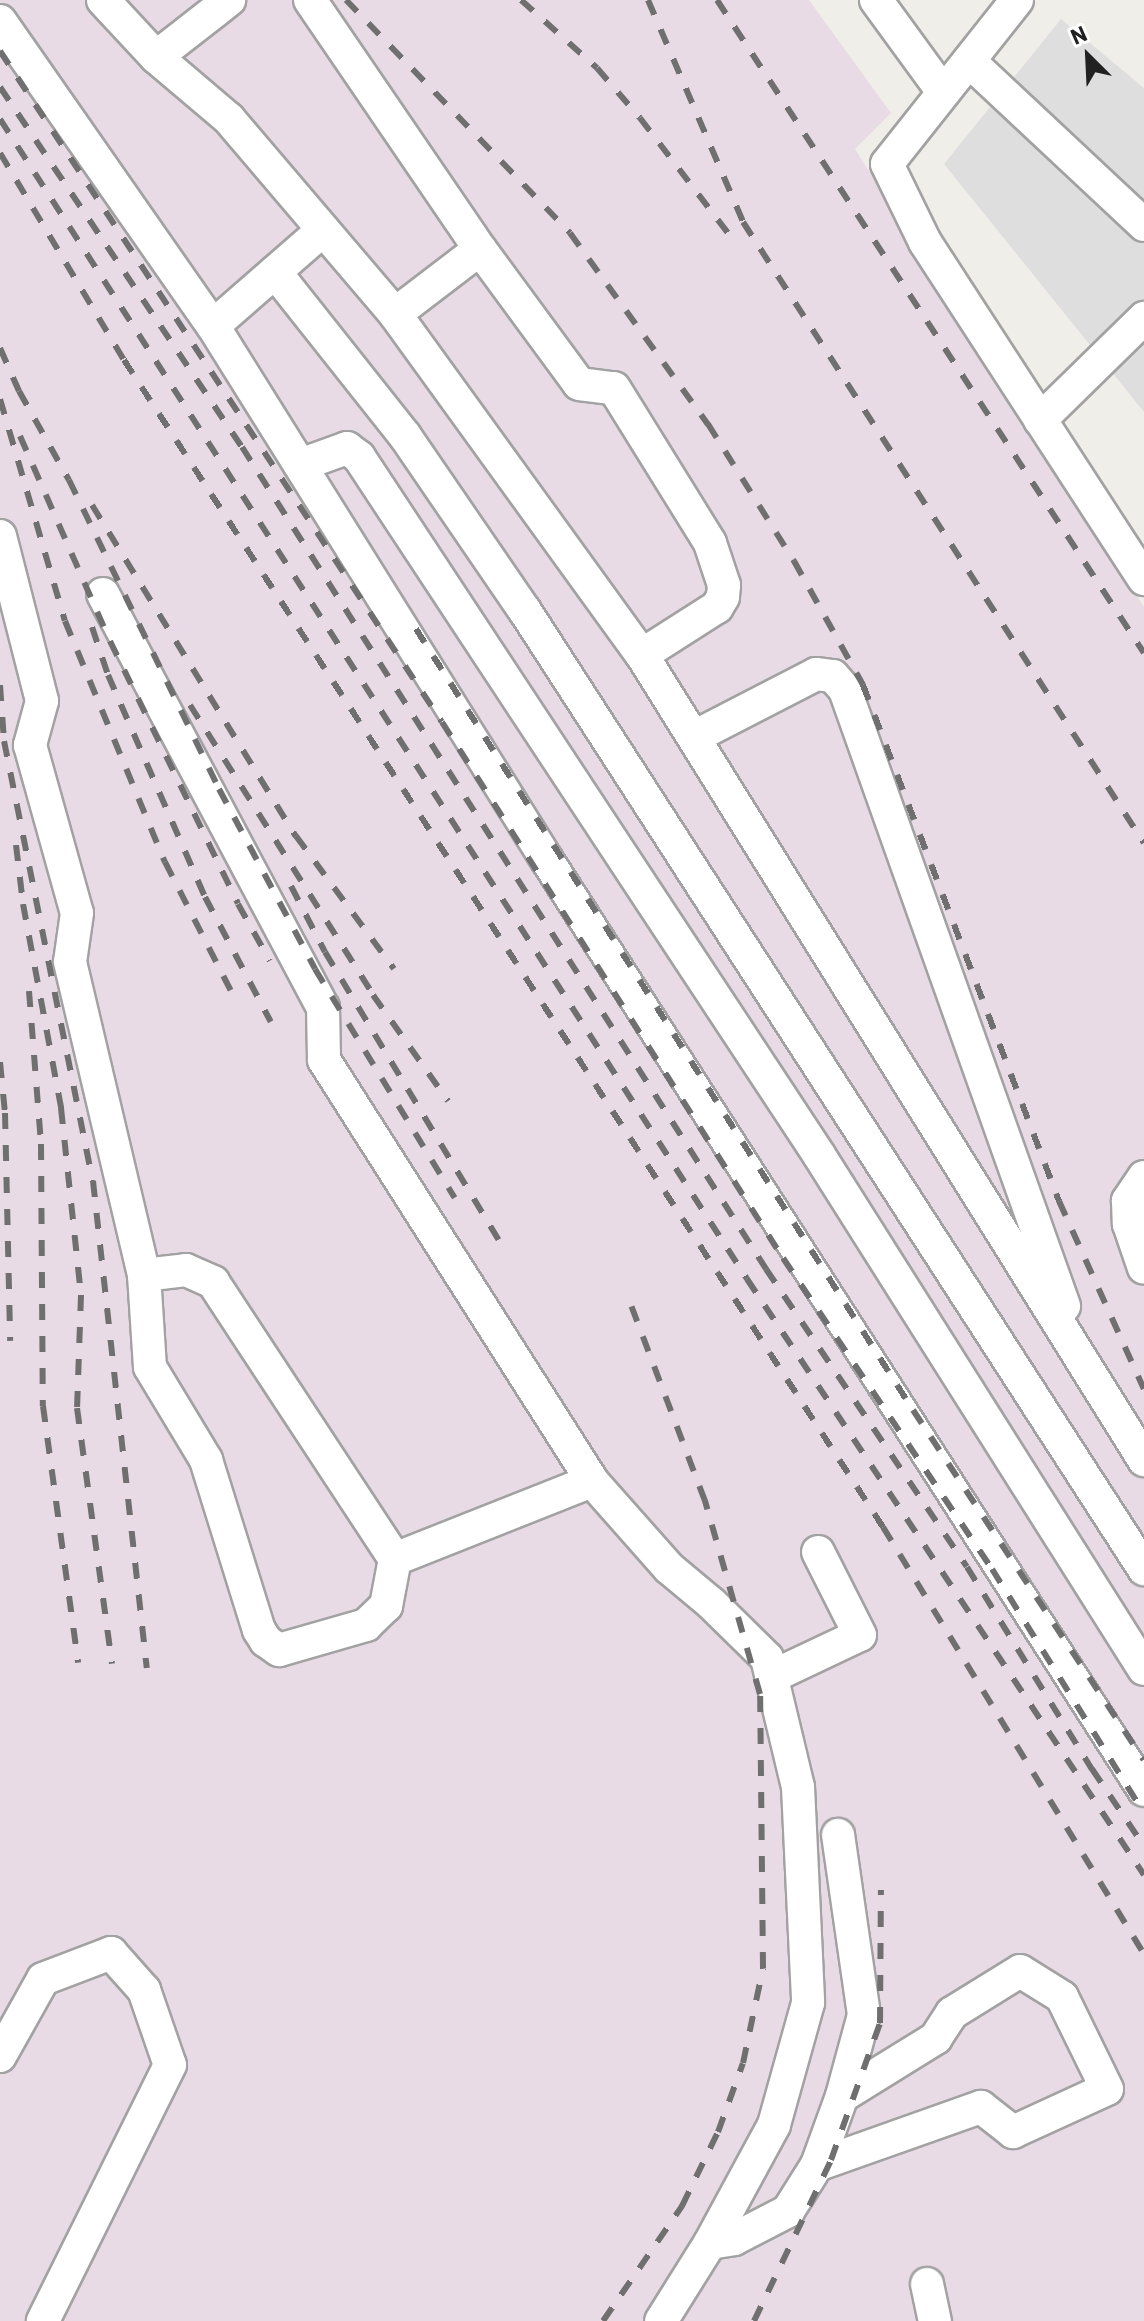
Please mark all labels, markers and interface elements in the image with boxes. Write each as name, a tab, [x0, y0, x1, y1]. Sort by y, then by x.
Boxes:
north arrow	[1048, 16, 1128, 96]
text: N	[1066, 19, 1090, 49]

